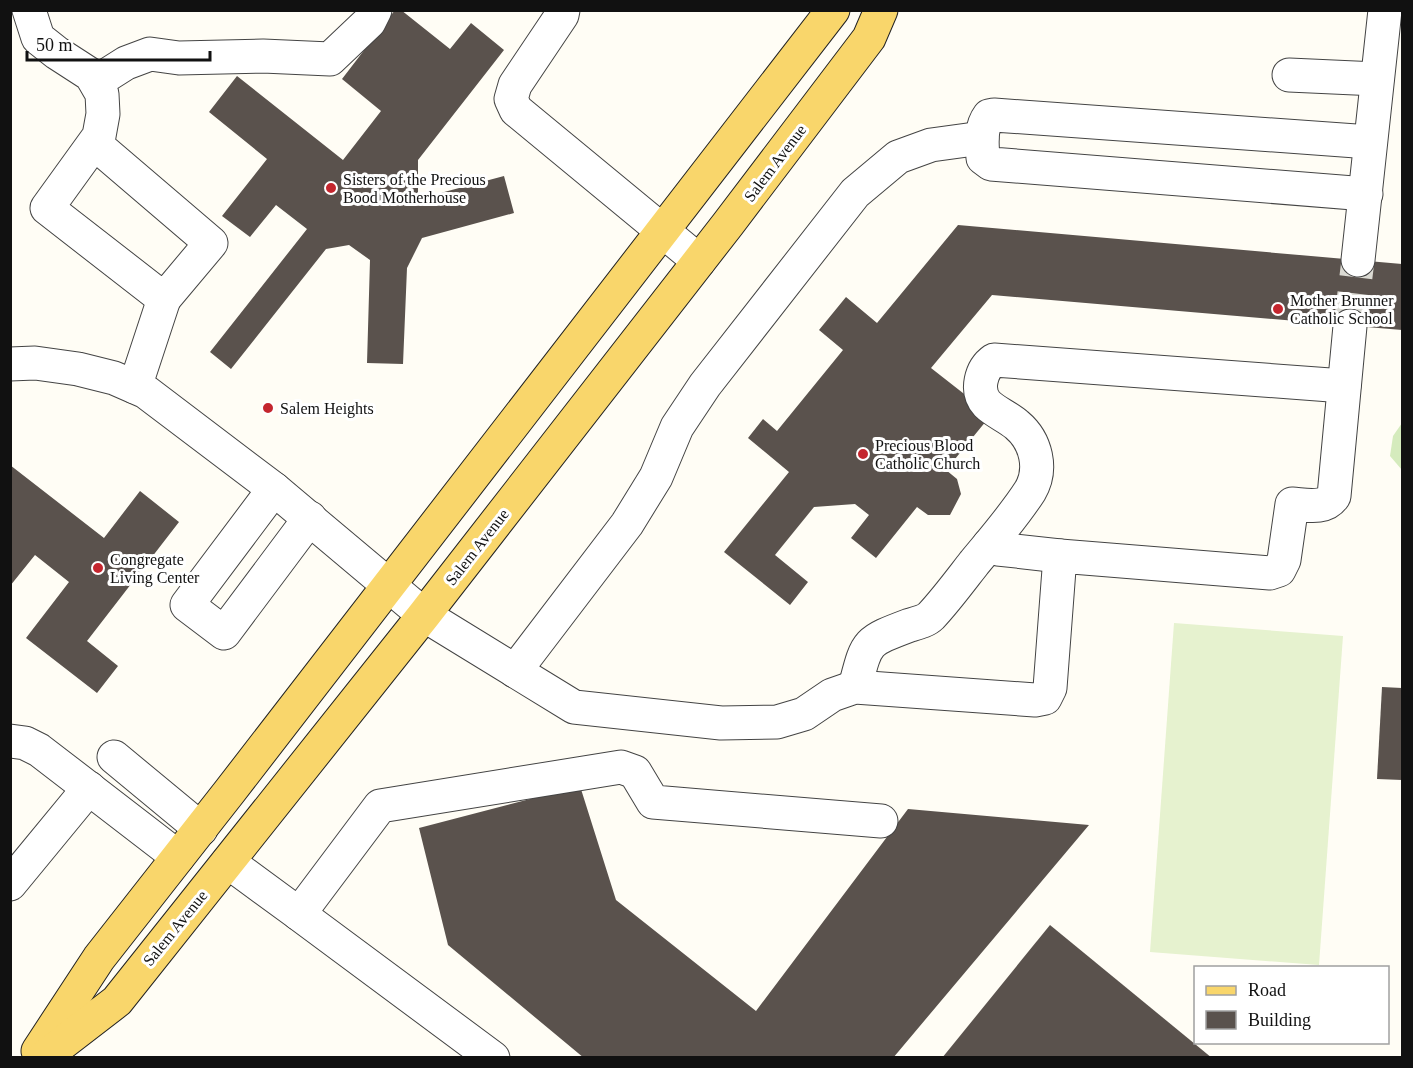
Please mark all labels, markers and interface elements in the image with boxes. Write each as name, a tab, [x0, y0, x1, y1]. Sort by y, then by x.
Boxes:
scale bar	[27, 24, 210, 62]
text: 50 m	[36, 35, 73, 55]
street label: Salem Avenue	[741, 121, 809, 205]
place label: Sisters of the Precious Bood Motherhouse	[343, 171, 486, 206]
marker: Sisters of the Precious Bood Motherhouse	[324, 181, 338, 195]
place label: Mother Brunner Catholic School	[1290, 292, 1394, 327]
marker: Mother Brunner Catholic School	[1271, 302, 1285, 316]
place label: Salem Heights	[280, 400, 374, 418]
marker: Salem Heights	[261, 401, 275, 415]
place label: Precious Blood Catholic Church	[875, 437, 980, 472]
marker: Precious Blood Catholic Church	[856, 447, 870, 461]
street label: Salem Avenue	[442, 506, 512, 588]
place label: Congregate Living Center	[110, 551, 200, 587]
marker: Congregate Living Center	[91, 561, 105, 575]
street label: Salem Avenue	[140, 887, 210, 969]
legend	[1194, 966, 1389, 1044]
text: Road	[1248, 980, 1286, 1000]
text: Building	[1248, 1010, 1311, 1030]

